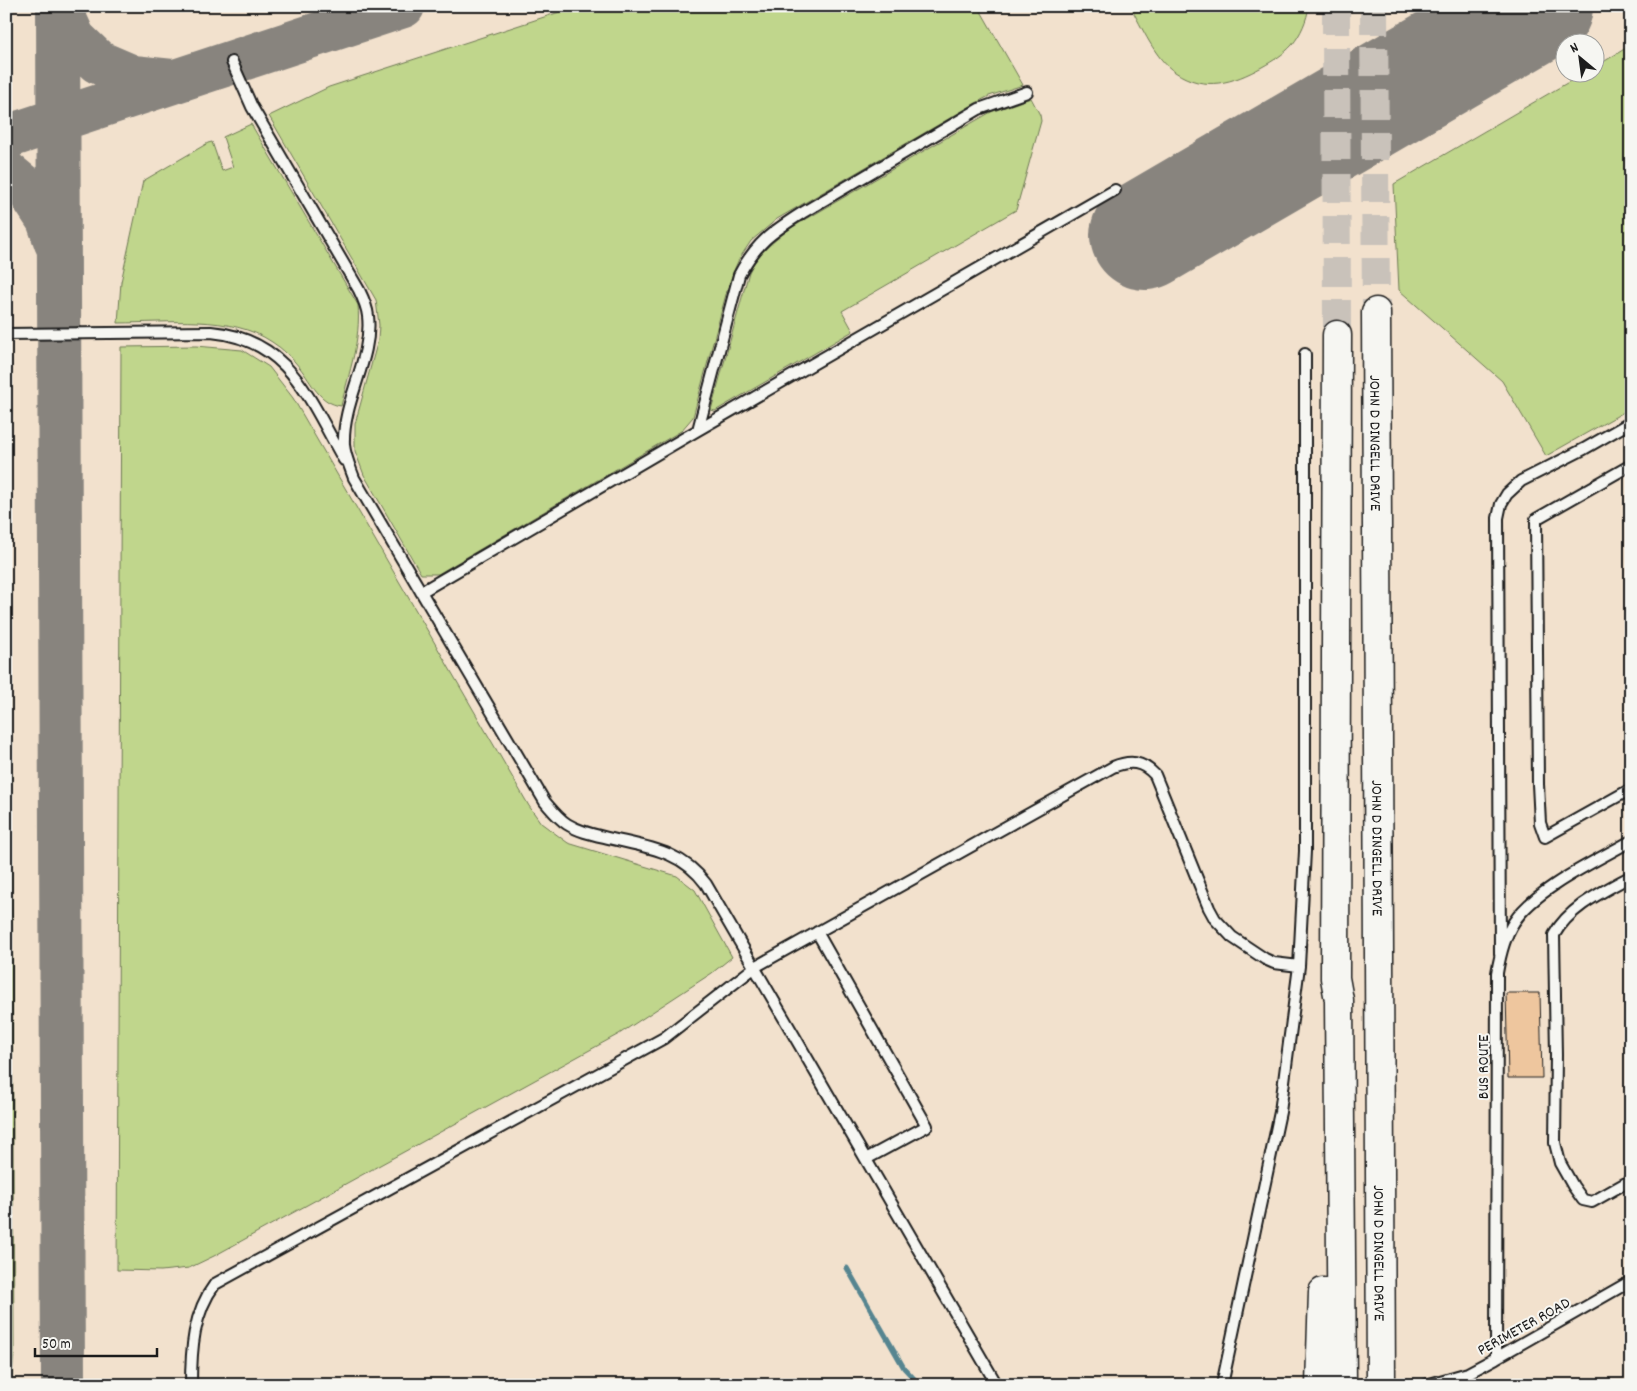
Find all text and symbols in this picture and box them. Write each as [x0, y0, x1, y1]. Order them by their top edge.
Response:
north arrow [1554, 32, 1604, 82]
text: N [1567, 38, 1583, 59]
street label: JOHN D DINGELL DRIVE [1362, 375, 1386, 512]
street label: JOHN D DINGELL DRIVE [1364, 780, 1388, 917]
street label: BUS ROUTE [1473, 1034, 1496, 1099]
street label: JOHN D DINGELL DRIVE [1366, 1185, 1390, 1322]
street label: PERIMETER ROAD [1474, 1292, 1575, 1362]
scale bar [35, 1326, 158, 1358]
text: 50 m [42, 1334, 71, 1356]

